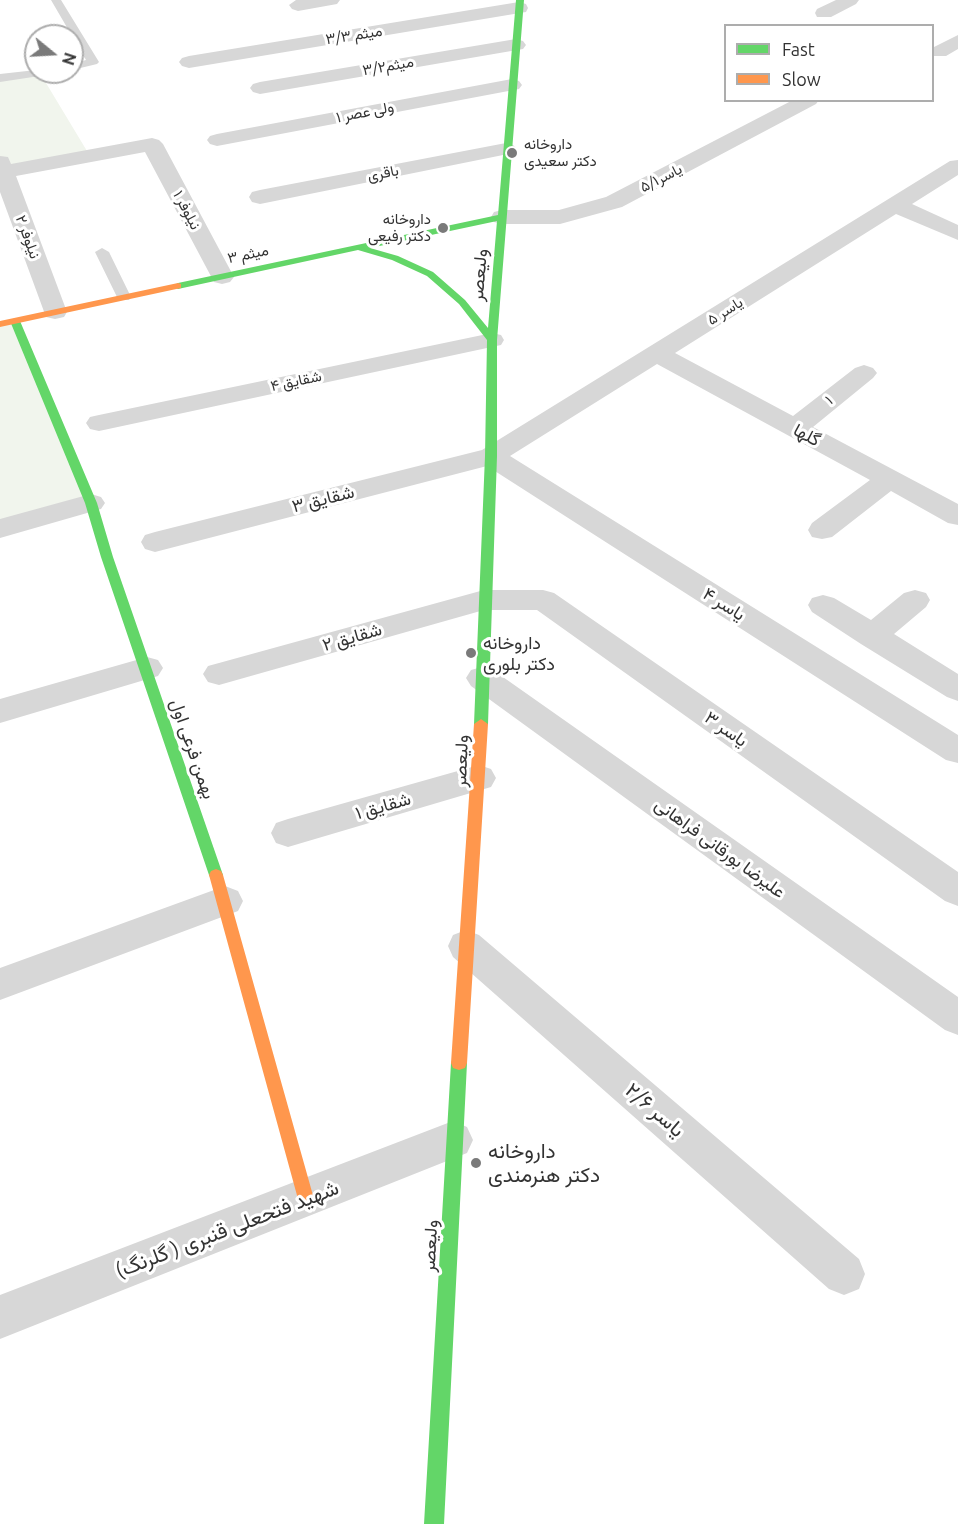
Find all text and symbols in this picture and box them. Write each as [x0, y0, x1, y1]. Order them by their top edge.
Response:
street label: میثم ۳/۳ [324, 22, 384, 48]
north arrow [24, 24, 84, 84]
legend [724, 24, 934, 102]
text: Fast [782, 39, 815, 59]
text: N [59, 50, 80, 67]
street label: میثم۳/۲ [361, 53, 415, 79]
text: Slow [782, 69, 821, 89]
street label: ولی عصر ۱ [335, 98, 395, 126]
place label: داروخانه دکتر سعیدی [524, 135, 597, 170]
marker: داروخانه دکتر سعیدی [505, 146, 519, 160]
street label: یاسر۵/۱ [637, 160, 685, 196]
street label: باقری [366, 161, 400, 185]
street label: نیلوفر ۱ [169, 187, 205, 233]
place label: داروخانه دکتر رفیعی [368, 210, 431, 245]
street label: نیلوفر ۲ [12, 213, 44, 261]
marker: داروخانه دکتر رفیعی [436, 221, 450, 235]
street label: میثم ۳ [226, 241, 270, 267]
street label: ولیعصر [466, 248, 492, 302]
street label: یاسر ۵ [704, 293, 746, 329]
street label: شقایق ۴ [269, 367, 323, 395]
street label: ۱ [822, 392, 836, 408]
street label: گلها [790, 419, 824, 451]
street label: شقایق ۳ [290, 481, 356, 517]
street label: یاسر ۴ [699, 583, 749, 625]
street label: شقایق ۲ [320, 618, 384, 656]
place label: داروخانه دکتر بلوری [483, 632, 555, 674]
marker: داروخانه دکتر بلوری [464, 646, 478, 660]
street label: بهمن فرعی اول [166, 696, 220, 802]
street label: یاسر ۳ [700, 707, 752, 751]
street label: ولیعصر [449, 734, 473, 788]
street label: شقایق ۱ [353, 788, 413, 824]
street label: علیرضا بورقانی فراهانی [651, 793, 789, 903]
street label: یاسر ۲/۶ [620, 1077, 690, 1143]
place label: داروخانه دکتر هنرمندی [488, 1138, 600, 1188]
marker: داروخانه دکتر هنرمندی [469, 1156, 483, 1170]
street label: شهید فتحعلی قنبری ( گلرنگ) [112, 1175, 342, 1283]
street label: ولیعصر [418, 1219, 442, 1273]

